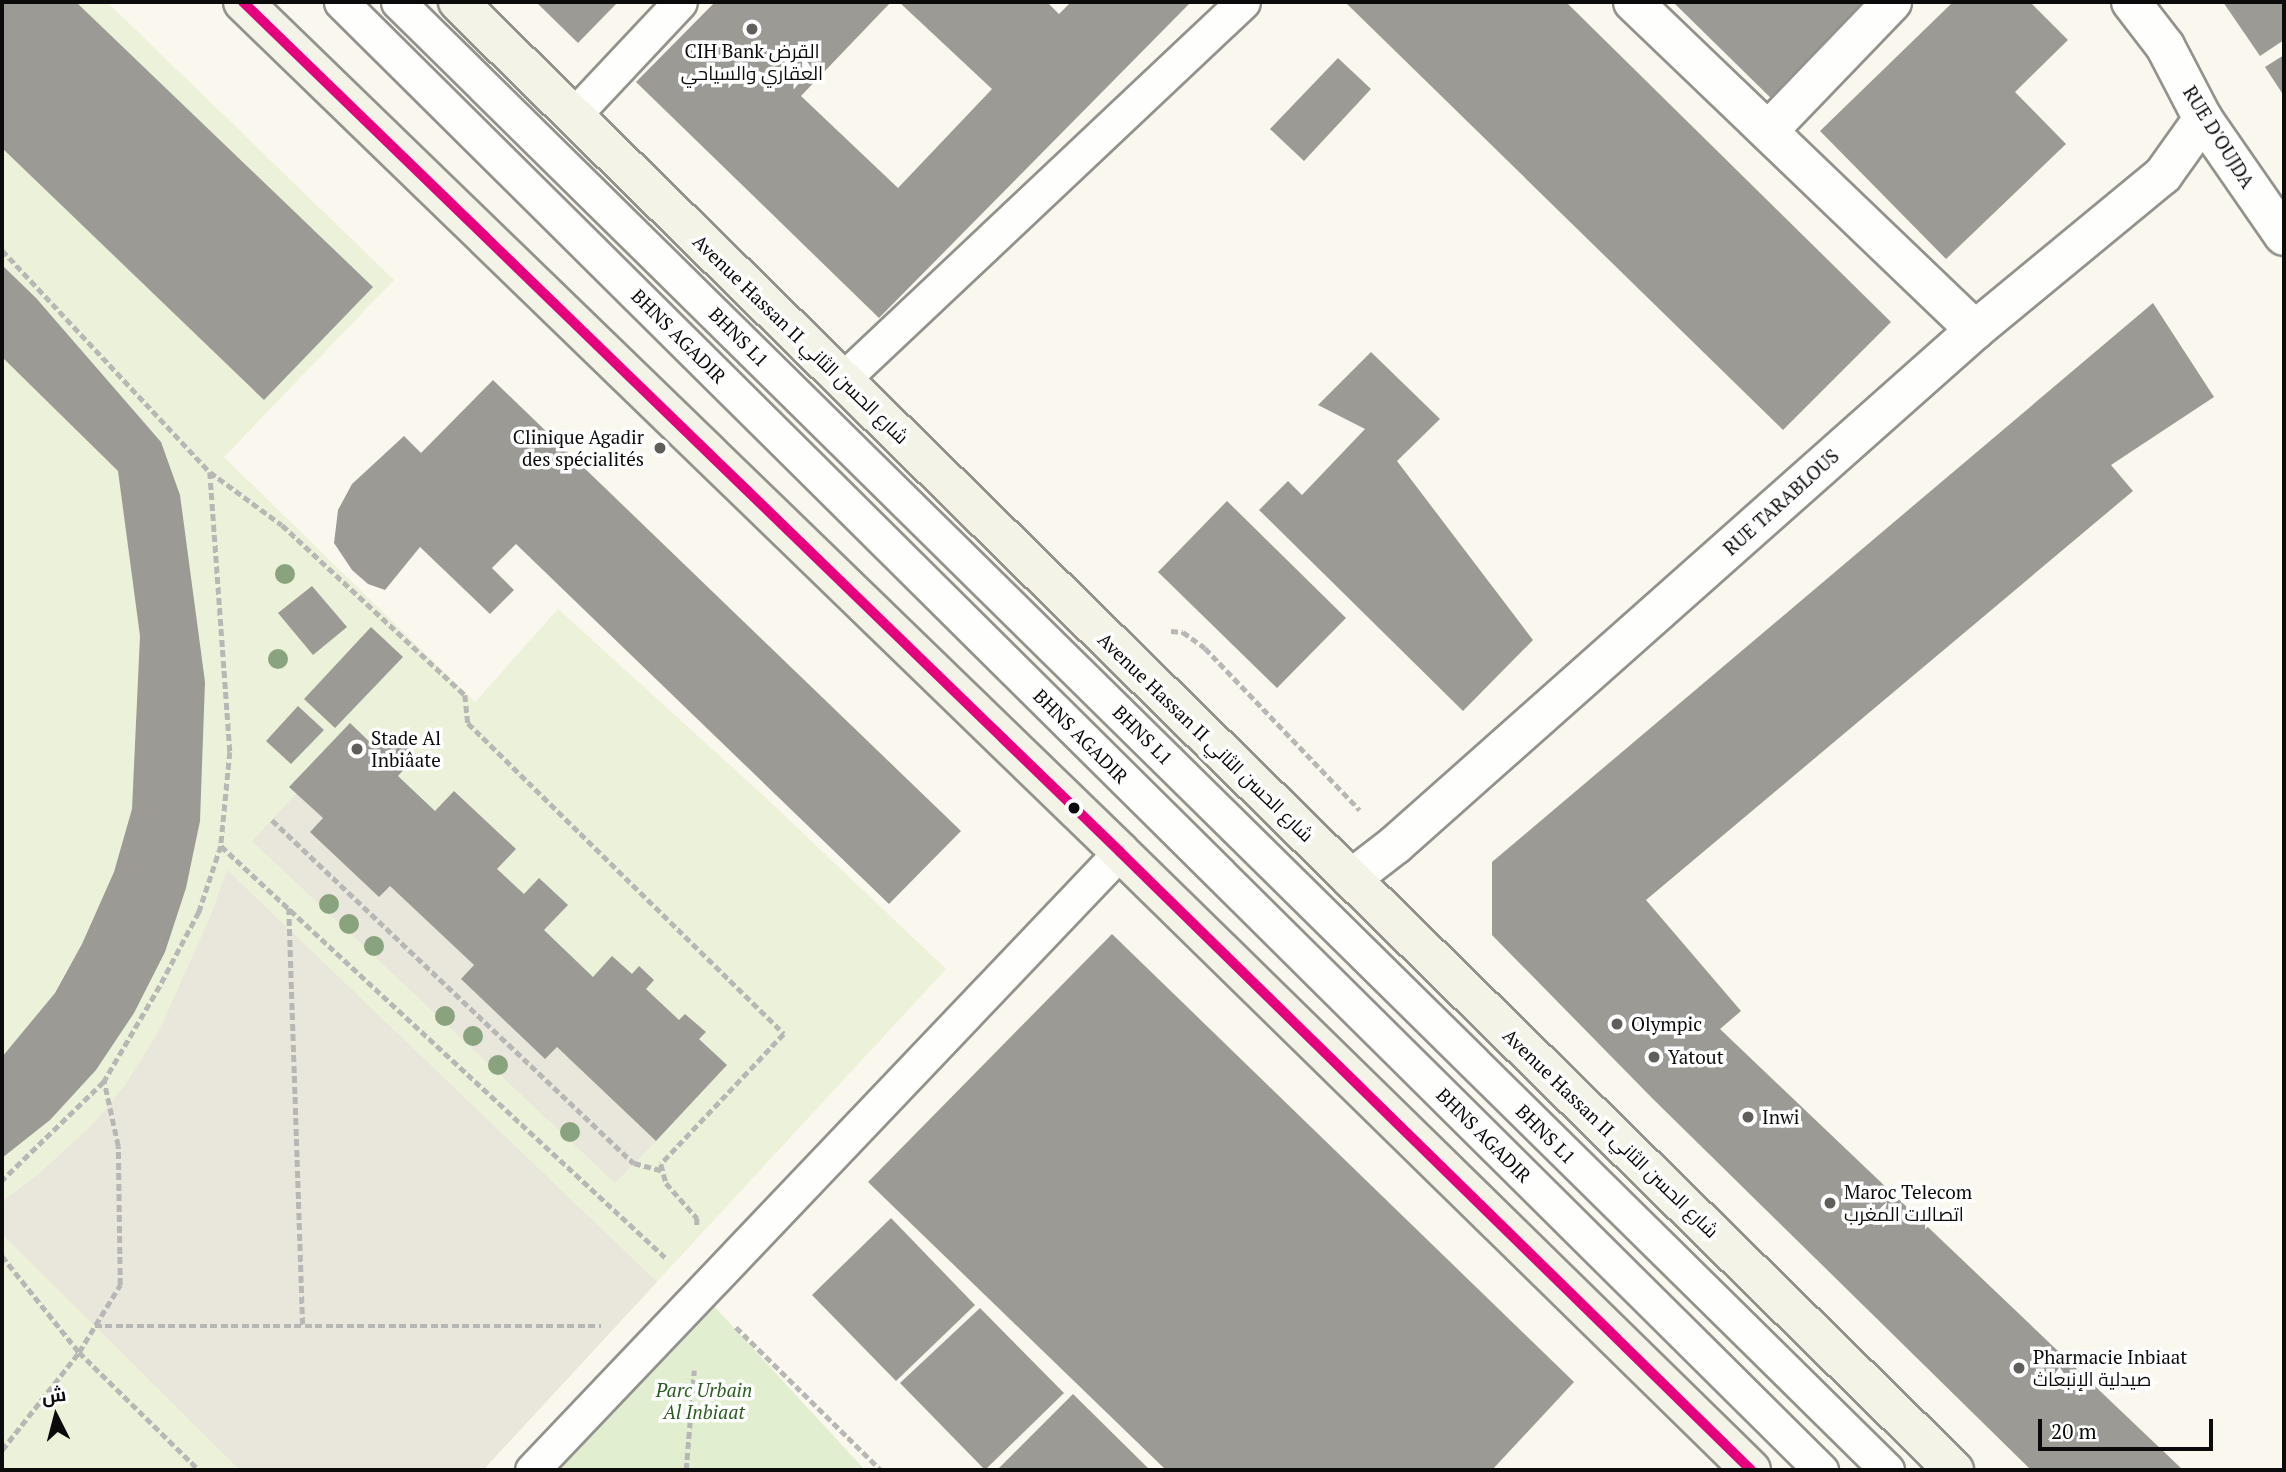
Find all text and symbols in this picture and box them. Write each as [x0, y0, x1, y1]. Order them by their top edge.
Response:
marker: CIH Bank القرض العقاري والسياحي [744, 21, 760, 37]
place label: CIH Bank القرض العقاري والسياحي [681, 40, 823, 84]
street label: RUE D'OUJDA [2179, 82, 2259, 192]
street label: Avenue Hassan II شارع الحسن الثاني [689, 230, 913, 448]
street label: BHNS AGADIR [627, 284, 731, 388]
street label: BHNS L1 [704, 302, 774, 372]
place label: Clinique Agadir des spécialités [512, 426, 644, 470]
marker: Clinique Agadir des spécialités [650, 438, 670, 458]
street label: RUE TARABLOUS [1719, 444, 1843, 560]
street label: Avenue Hassan II شارع الحسن الثاني [1094, 628, 1318, 846]
street label: BHNS AGADIR [1029, 684, 1133, 788]
street label: BHNS L1 [1108, 700, 1178, 770]
place label: Stade Al Inbiâate [371, 727, 441, 771]
marker: Stade Al Inbiâate [349, 741, 365, 757]
unlabelled marker [1067, 801, 1081, 815]
place label: Olympic [1631, 1013, 1702, 1035]
marker: Olympic [1609, 1016, 1625, 1032]
street label: Avenue Hassan II شارع الحسن الثاني [1499, 1024, 1723, 1242]
place label: Yatout [1668, 1046, 1724, 1068]
marker: Yatout [1646, 1049, 1662, 1065]
street label: BHNS AGADIR [1432, 1083, 1536, 1187]
street label: BHNS L1 [1511, 1099, 1581, 1169]
place label: Inwi [1762, 1106, 1800, 1128]
marker: Inwi [1740, 1109, 1756, 1125]
place label: Maroc Telecom اتصالات المغرب [1844, 1181, 1972, 1225]
marker: Maroc Telecom اتصالات المغرب [1822, 1195, 1838, 1211]
place label: Pharmacie Inbiaat صيدلية الإنبعاث [2033, 1346, 2187, 1390]
marker: Pharmacie Inbiaat صيدلية الإنبعاث [2011, 1360, 2027, 1376]
park label: Parc Urbain Al Inbiaat [656, 1379, 752, 1423]
north arrow [21, 1381, 91, 1451]
text: ش [40, 1381, 67, 1408]
scale bar [2041, 1406, 2216, 1450]
text: 20 m [2051, 1417, 2097, 1445]

